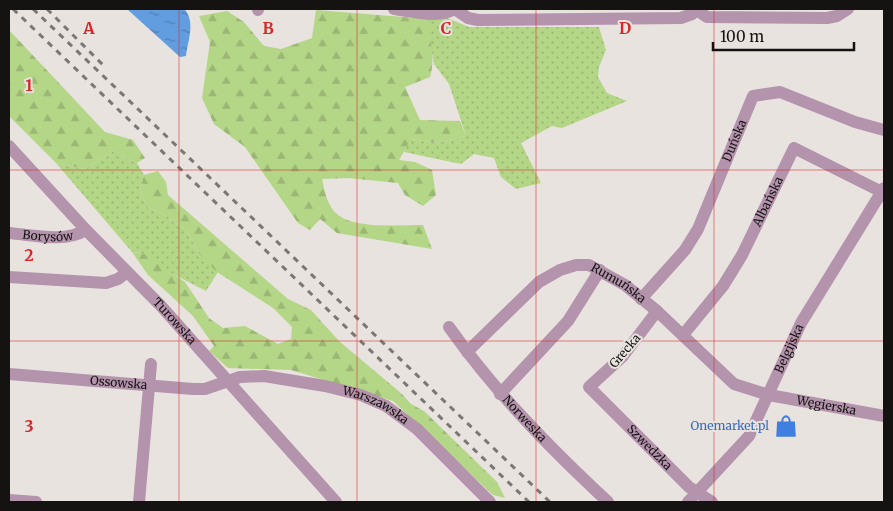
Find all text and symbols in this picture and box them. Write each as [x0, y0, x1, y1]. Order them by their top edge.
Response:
text: A [82, 18, 95, 38]
text: B [262, 18, 274, 38]
text: C [441, 18, 451, 38]
text: D [619, 18, 631, 38]
scale bar [713, 20, 854, 52]
text: 100 m [720, 27, 764, 46]
text: 1 [25, 75, 33, 95]
street label: Duńska [719, 117, 750, 164]
street label: Albańska [749, 173, 786, 230]
street label: Borysów [22, 227, 75, 244]
text: 2 [24, 245, 34, 265]
street label: Rumuńska [589, 260, 650, 306]
street label: Turowska [150, 294, 200, 348]
street label: Belgijska [771, 321, 807, 375]
street label: Grecka [606, 330, 644, 371]
street label: Ossowska [89, 373, 148, 392]
street label: Warszawska [340, 382, 412, 428]
street label: Norweska [500, 392, 550, 445]
street label: Węgierska [795, 392, 858, 418]
shop icon: Onemarket.pl [773, 413, 799, 439]
text: 3 [24, 416, 34, 436]
place label: Onemarket.pl [691, 418, 769, 433]
street label: Szwedzka [624, 421, 676, 473]

